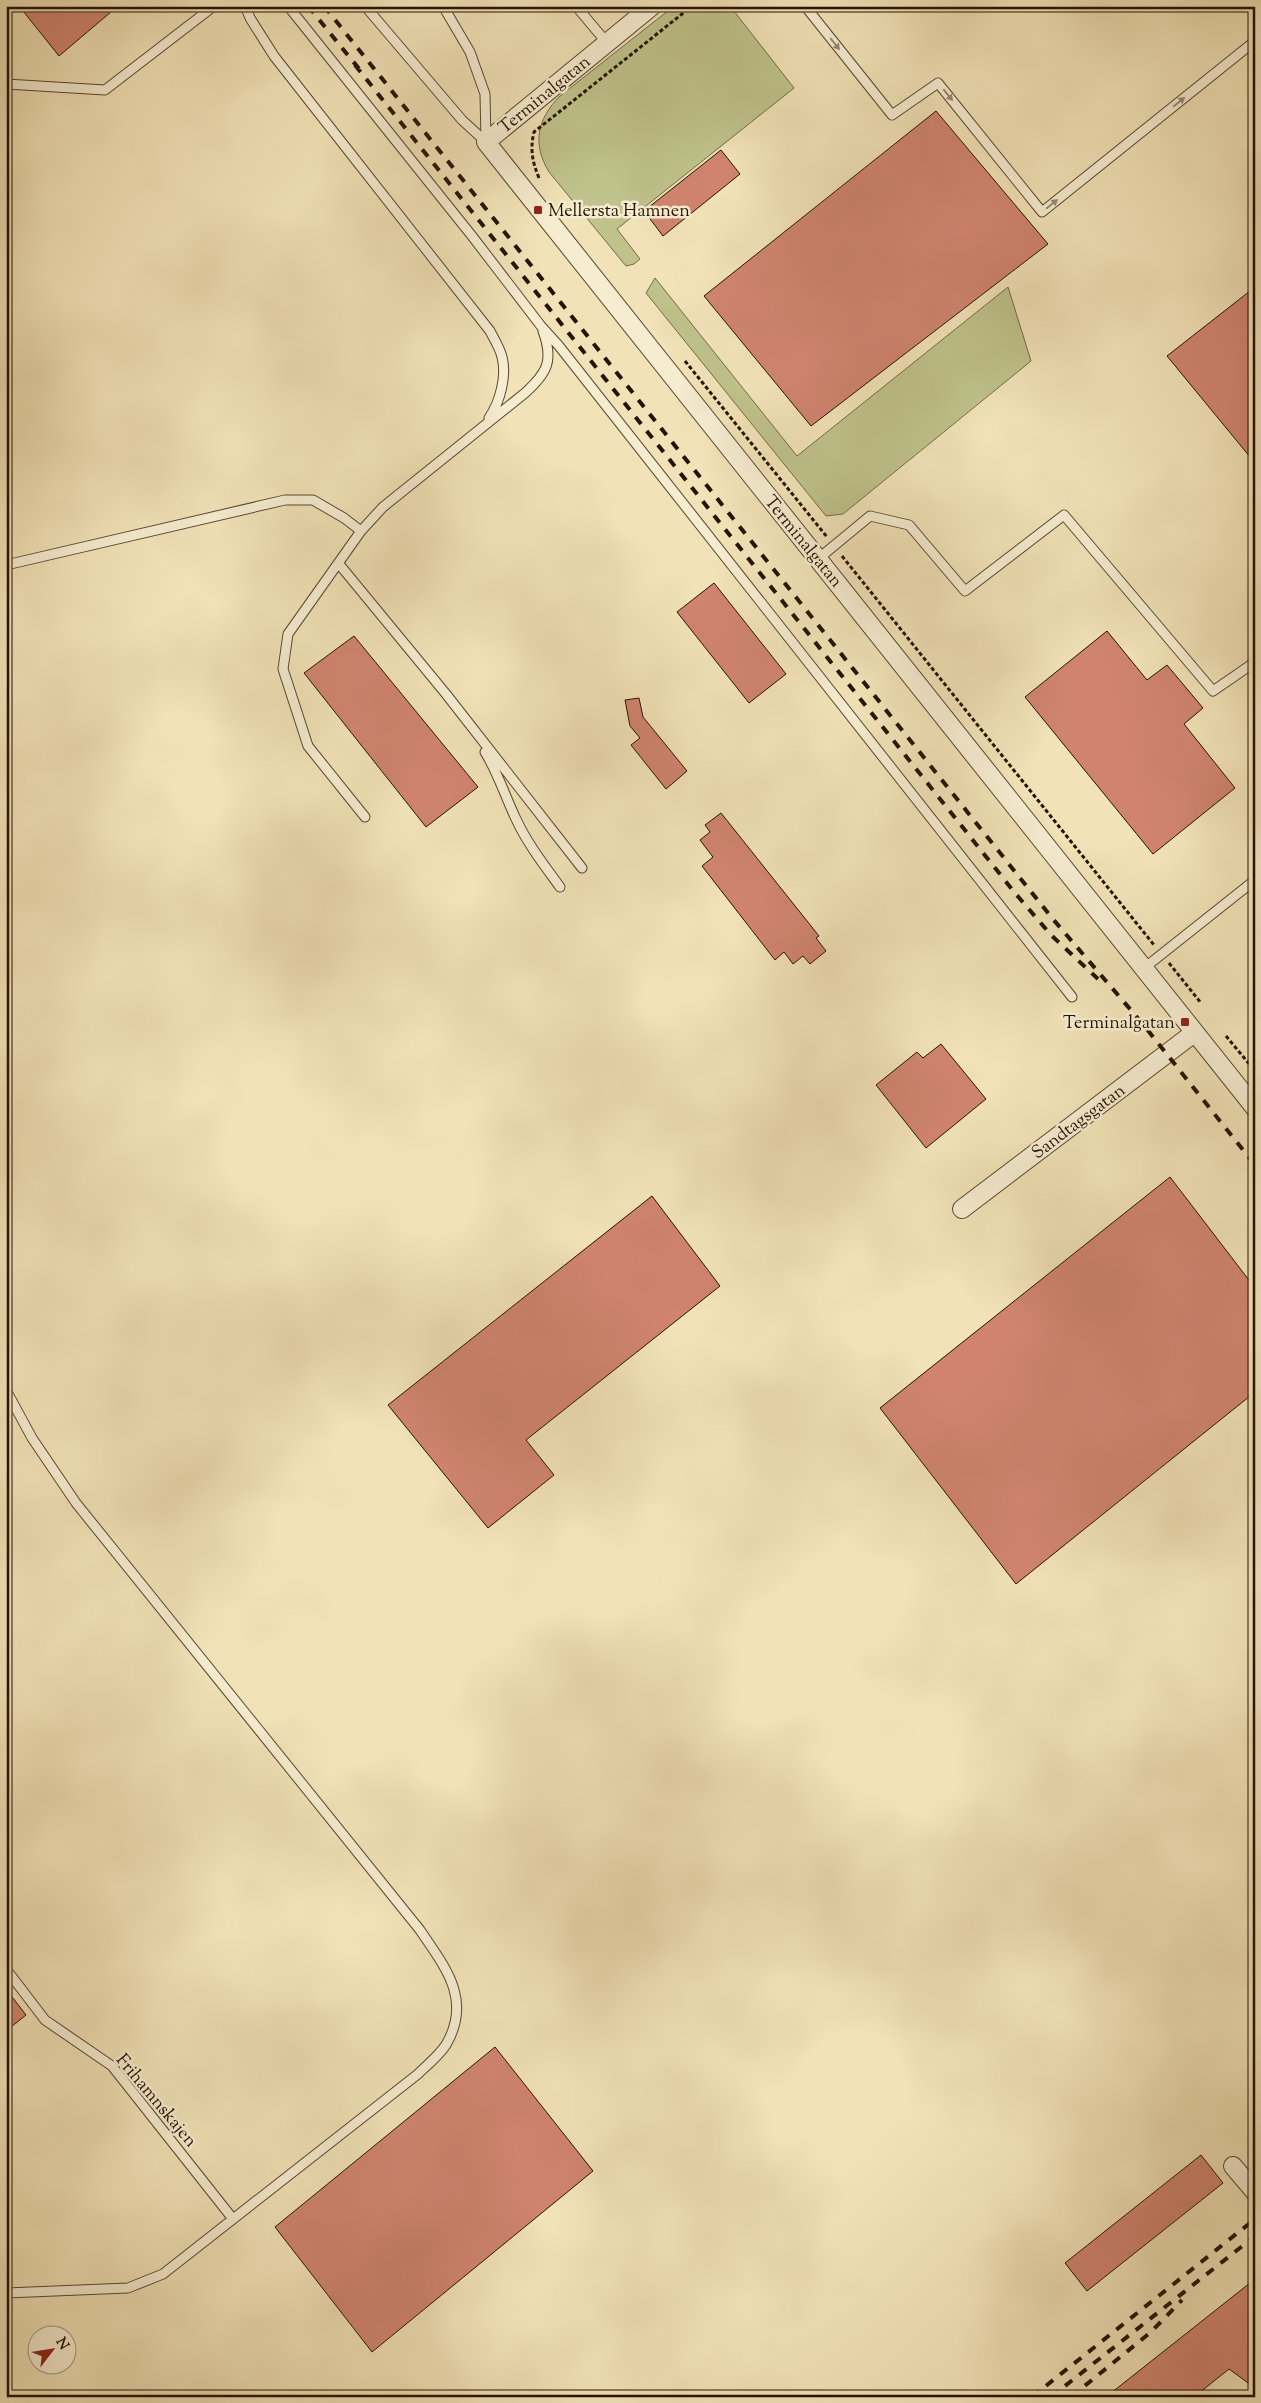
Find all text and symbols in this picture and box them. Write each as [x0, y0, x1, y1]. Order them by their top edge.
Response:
one-way arrow [830, 37, 841, 50]
street label: Terminalgatan [494, 50, 597, 141]
one-way arrow [942, 88, 953, 101]
one-way arrow [1172, 97, 1185, 108]
one-way arrow [1045, 198, 1058, 209]
place label: Mellersta Hamnen [548, 199, 690, 225]
marker: Mellersta Hamnen [532, 204, 544, 216]
street label: Terminalgatan [757, 491, 848, 594]
place label: Terminalgatan [1063, 1011, 1175, 1037]
marker: Terminalgatan [1179, 1016, 1191, 1028]
street label: Sandtagsgatan [1027, 1078, 1132, 1167]
street label: Frihamnskajen [109, 2049, 203, 2154]
north arrow [28, 2326, 78, 2376]
text: N [50, 2334, 73, 2354]

